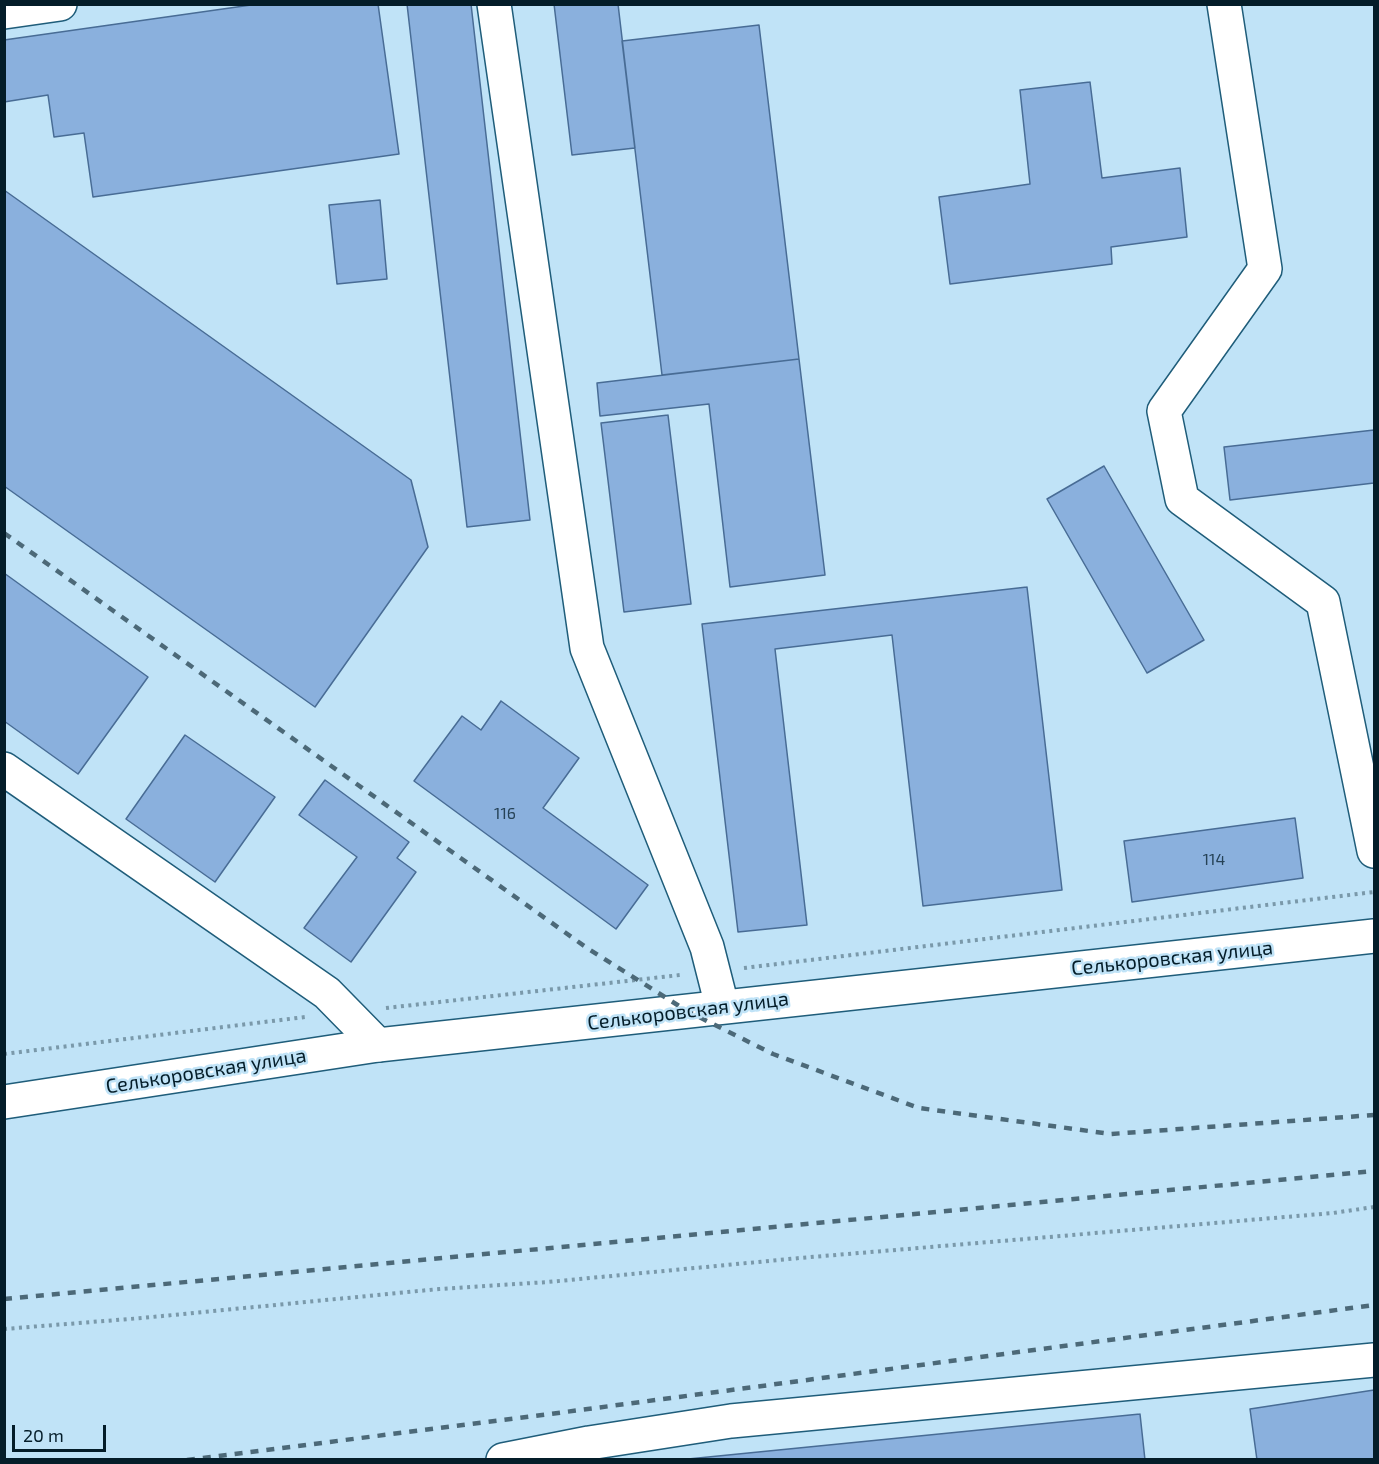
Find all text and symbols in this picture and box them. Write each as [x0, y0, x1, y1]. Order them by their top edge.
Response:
house number: 116 [494, 804, 516, 824]
house number: 114 [1203, 850, 1225, 870]
street label: Селькоровская улица [1070, 935, 1274, 981]
street label: Селькоровская улица [586, 987, 790, 1035]
street label: Селькоровская улица [104, 1043, 308, 1099]
scale bar [15, 1413, 110, 1451]
text: 20 m [23, 1424, 64, 1446]

